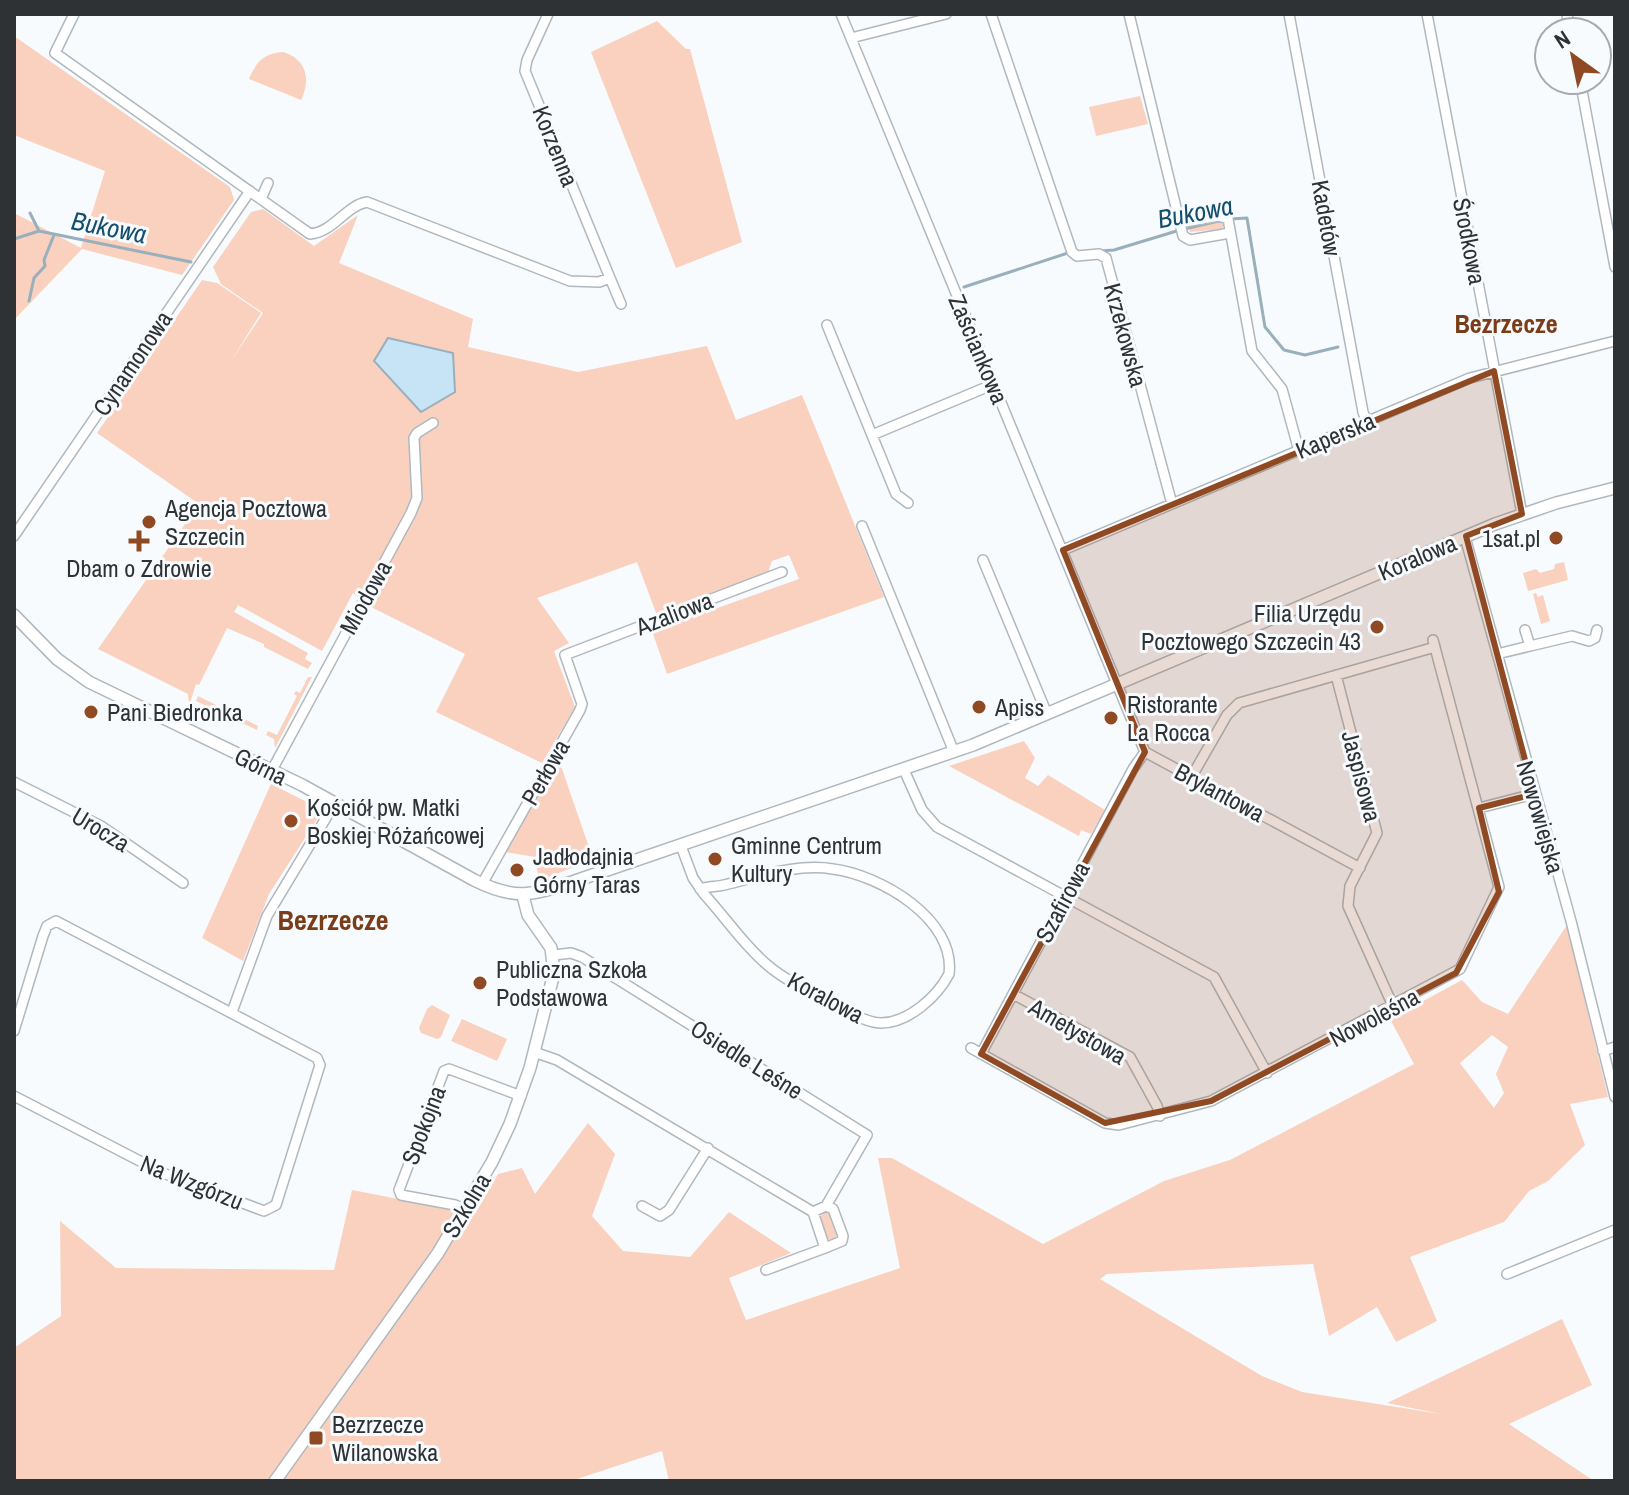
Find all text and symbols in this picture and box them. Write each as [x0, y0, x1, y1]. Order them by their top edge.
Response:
north arrow [1533, 16, 1613, 96]
text: N [1548, 23, 1576, 55]
street label: Korzenna [525, 101, 587, 191]
street label: Kadetów [1305, 178, 1350, 259]
water label: Bukowa [1154, 188, 1236, 236]
street label: Środkowa [1446, 195, 1494, 287]
water label: Bukowa [68, 203, 150, 251]
street label: Krzekowska [1097, 280, 1155, 390]
street label: Zaściankowa [942, 289, 1016, 409]
street label: Cynamonowa [85, 304, 179, 422]
district label: Bezrzecze [1454, 306, 1558, 341]
street label: Kaperska [1290, 404, 1380, 466]
place label: Agencja Pocztowa Szczecin [164, 492, 327, 552]
marker: Agencja Pocztowa Szczecin [140, 513, 158, 531]
place label: 1sat.pl [1482, 522, 1540, 554]
street label: Koralowa [1373, 526, 1461, 588]
marker: 1sat.pl [1547, 529, 1565, 547]
marker: Dbam o Zdrowie [130, 532, 148, 550]
place label: Dbam o Zdrowie [66, 552, 212, 584]
street label: Miodowa [332, 554, 398, 640]
street label: Azaliowa [630, 584, 717, 643]
place label: Filia Urzędu Pocztowego Szczecin 43 [1141, 597, 1361, 657]
marker: Filia Urzędu Pocztowego Szczecin 43 [1368, 618, 1386, 636]
place label: Ristorante La Rocca [1127, 688, 1218, 748]
place label: Apiss [994, 691, 1044, 723]
place label: Pani Biedronka [107, 696, 243, 728]
marker: Apiss [970, 698, 988, 716]
marker: Pani Biedronka [82, 703, 100, 721]
marker: Ristorante La Rocca [1102, 709, 1120, 727]
street label: Jaspisowa [1335, 727, 1390, 825]
street label: Perłowa [513, 733, 577, 811]
street label: Górna [229, 740, 293, 792]
street label: Brylantowa [1170, 755, 1271, 829]
street label: Nowowiejska [1510, 757, 1572, 877]
place label: Kościół pw. Matki Boskiej Różańcowej [307, 791, 484, 851]
street label: Urocza [66, 799, 136, 859]
marker: Kościół pw. Matki Boskiej Różańcowej [282, 812, 300, 830]
place label: Gminne Centrum Kultury [731, 829, 882, 889]
place label: Jadłodajnia Górny Taras [533, 840, 640, 900]
marker: Gminne Centrum Kultury [706, 850, 724, 868]
street label: Szafirowa [1027, 856, 1097, 948]
marker: Jadłodajnia Górny Taras [508, 861, 526, 879]
district label: Bezrzecze [277, 901, 389, 939]
place label: Publiczna Szkoła Podstawowa [496, 953, 647, 1013]
street label: Koralowa [782, 964, 870, 1030]
marker: Publiczna Szkoła Podstawowa [471, 974, 489, 992]
street label: Nowoleśna [1324, 980, 1425, 1054]
street label: Ametystowa [1023, 990, 1132, 1072]
street label: Osiedle Leśne [685, 1012, 809, 1106]
street label: Spokojna [393, 1081, 453, 1169]
street label: Na Wzgórzu [136, 1147, 248, 1217]
street label: Szkolna [434, 1167, 498, 1243]
place label: Bezrzecze Wilanowska [332, 1408, 438, 1468]
marker: Bezrzecze Wilanowska [307, 1429, 325, 1447]

